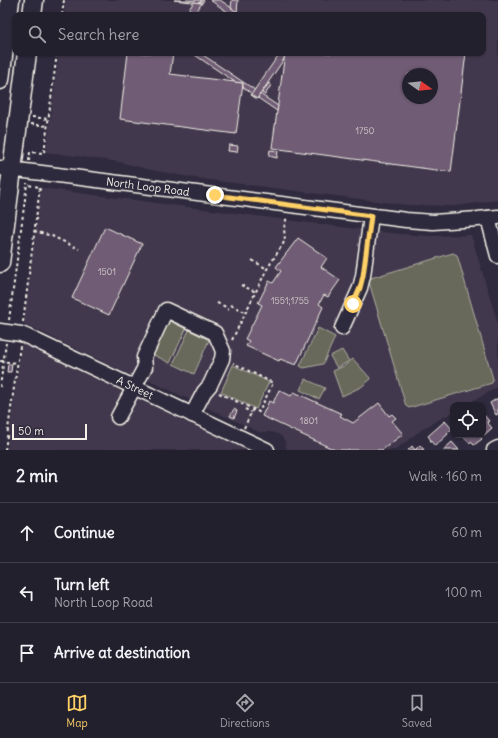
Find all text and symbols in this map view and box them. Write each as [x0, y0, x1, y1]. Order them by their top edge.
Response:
search box [12, 12, 486, 56]
icon: search [26, 23, 48, 45]
text: Search here [58, 25, 139, 44]
north arrow [402, 68, 438, 104]
house number: 1750 [355, 125, 375, 136]
street label: North Loop Road [105, 174, 191, 199]
route end [206, 186, 224, 204]
house number: 1501 [98, 266, 116, 277]
house number: 1551;1755 [271, 295, 309, 306]
route start [344, 295, 362, 313]
street label: A Street [114, 373, 156, 402]
map controls [450, 402, 486, 438]
button: locate [450, 402, 486, 438]
house number: 1801 [300, 415, 318, 426]
scale bar [12, 422, 87, 441]
text: 50 m [18, 424, 44, 438]
text: 2 min [16, 465, 58, 487]
text: Walk · 160 m [409, 468, 482, 485]
icon: ahead [16, 522, 38, 544]
text: Continue [54, 523, 115, 542]
text: 60 m [451, 524, 482, 541]
text: Turn left [54, 575, 109, 594]
icon: left [16, 582, 38, 604]
text: 100 m [445, 584, 482, 601]
text: North Loop Road [54, 594, 153, 611]
icon: arrive [16, 642, 38, 664]
text: Arrive at destination [54, 643, 190, 662]
tab: Map [66, 692, 88, 730]
tab: Directions [220, 692, 270, 730]
tab: Saved [402, 692, 432, 730]

